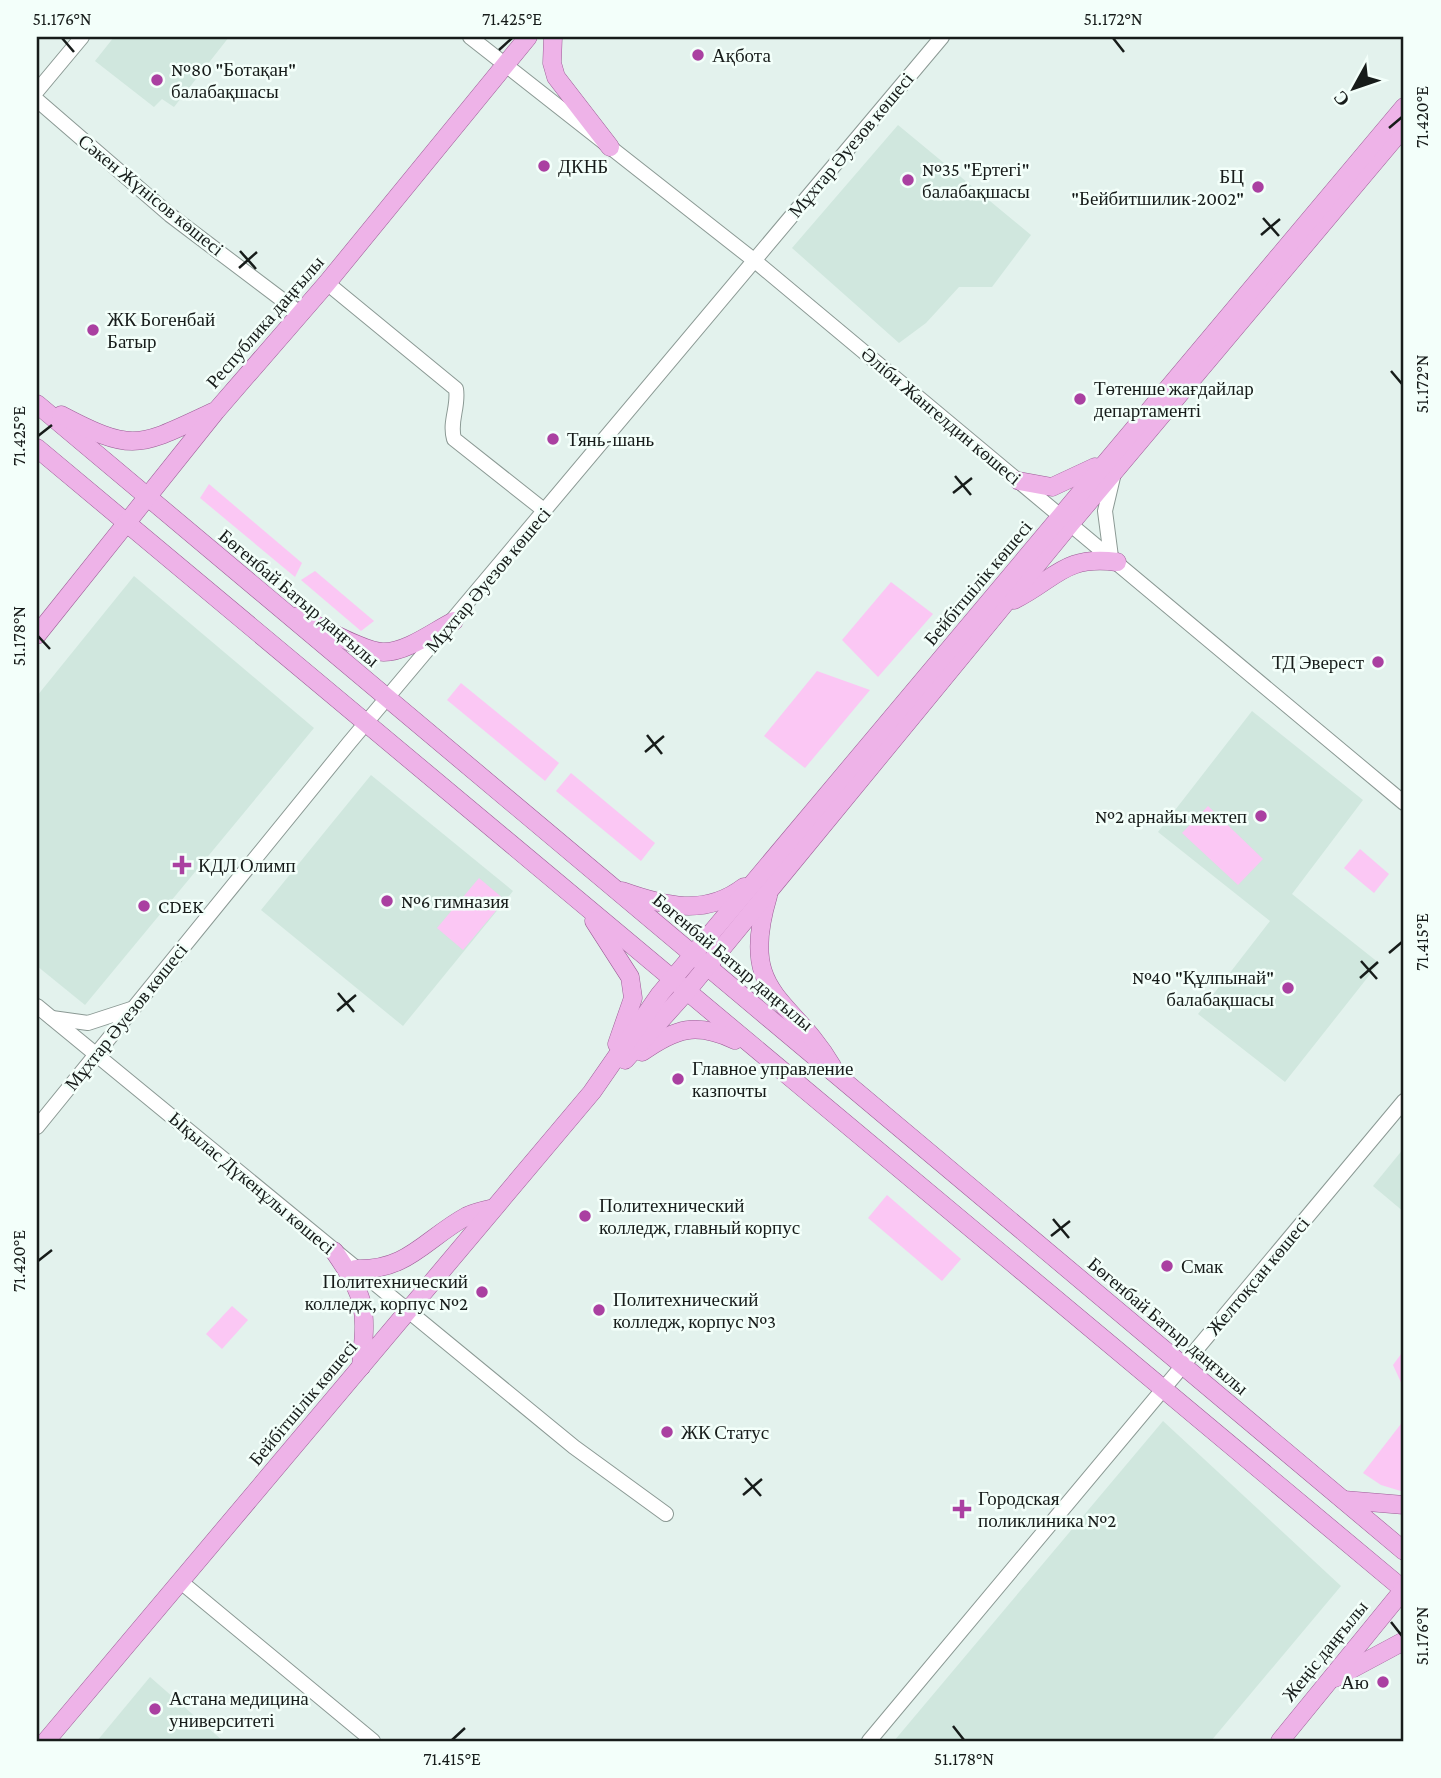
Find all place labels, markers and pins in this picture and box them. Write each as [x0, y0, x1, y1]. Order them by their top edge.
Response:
place label: Ақбота [712, 45, 771, 66]
marker: Ақбота [690, 47, 706, 63]
place label: №80 "Ботақан" балабақшасы [171, 59, 296, 102]
marker: №80 "Ботақан" балабақшасы [149, 72, 165, 88]
place label: ДКНБ [558, 156, 608, 177]
marker: ДКНБ [536, 158, 552, 174]
place label: №35 "Ертегі" балабақшасы [922, 159, 1030, 202]
place label: БЦ "Бейбитшилик-2002" [1071, 166, 1244, 209]
marker: №35 "Ертегі" балабақшасы [900, 172, 916, 188]
marker: БЦ "Бейбитшилик-2002" [1250, 179, 1266, 195]
place label: ЖК Богенбай Батыр [107, 309, 215, 352]
marker: ЖК Богенбай Батыр [85, 322, 101, 338]
place label: Төтенше жағдайлар департаменті [1094, 378, 1254, 421]
marker: Төтенше жағдайлар департаменті [1072, 391, 1088, 407]
place label: Тянь-шань [567, 429, 655, 450]
marker: Тянь-шань [545, 431, 561, 447]
place label: ТД Эверест [1272, 652, 1365, 673]
marker: ТД Эверест [1370, 654, 1386, 670]
place label: №2 арнайы мектеп [1095, 806, 1247, 827]
marker: №2 арнайы мектеп [1253, 808, 1269, 824]
marker: КДЛ Олимп [172, 855, 192, 875]
place label: КДЛ Олимп [198, 855, 296, 876]
place label: №6 гимназия [401, 891, 509, 912]
marker: №6 гимназия [379, 893, 395, 909]
place label: CDEK [158, 896, 204, 917]
marker: CDEK [136, 898, 152, 914]
place label: №40 "Құлпынай" балабақшасы [1132, 967, 1274, 1010]
marker: №40 "Құлпынай" балабақшасы [1280, 980, 1296, 996]
place label: Главное управление казпочты [692, 1058, 853, 1101]
marker: Главное управление казпочты [670, 1071, 686, 1087]
place label: Политехнический колледж, главный корпус [599, 1195, 800, 1238]
marker: Политехнический колледж, главный корпус [577, 1208, 593, 1224]
place label: Смак [1181, 1256, 1224, 1277]
marker: Смак [1159, 1258, 1175, 1274]
place label: Политехнический колледж, корпус №2 [305, 1271, 468, 1314]
marker: Политехнический колледж, корпус №2 [474, 1284, 490, 1300]
place label: Политехнический колледж, корпус №3 [613, 1289, 776, 1332]
marker: Политехнический колледж, корпус №3 [591, 1302, 607, 1318]
place label: ЖК Статус [681, 1422, 769, 1443]
marker: ЖК Статус [659, 1424, 675, 1440]
place label: Городская поликлиника №2 [978, 1488, 1116, 1531]
marker: Городская поликлиника №2 [952, 1499, 972, 1519]
place label: Аю [1341, 1672, 1369, 1693]
marker: Аю [1375, 1674, 1391, 1690]
place label: Астана медицина университеті [169, 1688, 309, 1731]
marker: Астана медицина университеті [147, 1701, 163, 1717]

